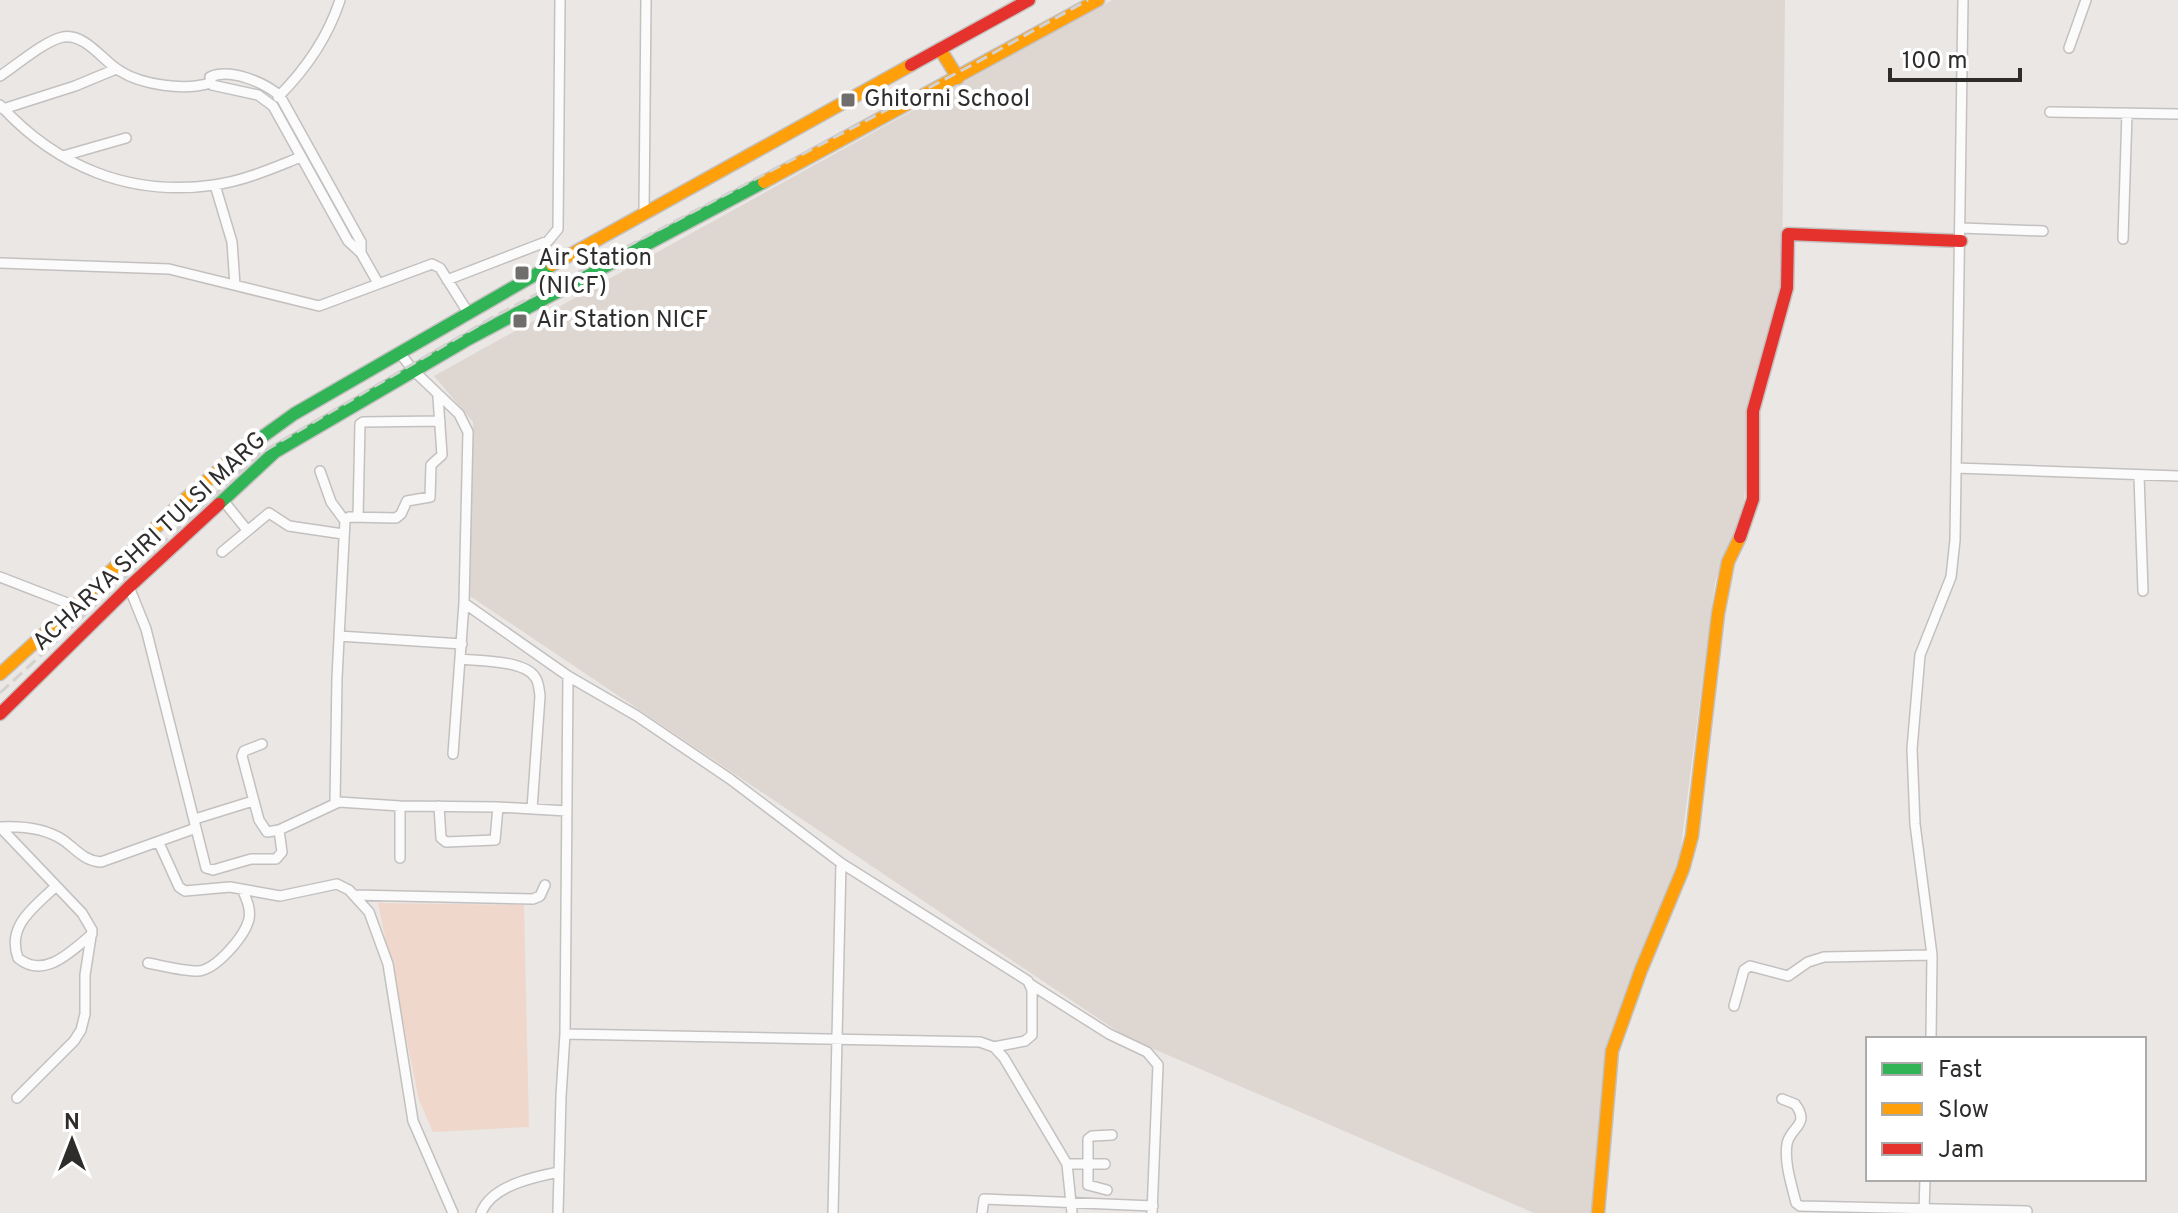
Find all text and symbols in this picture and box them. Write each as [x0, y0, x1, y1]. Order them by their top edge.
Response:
scale bar [1890, 32, 2020, 82]
text: 100 m [1902, 47, 1968, 77]
place label: Ghitorni School [864, 85, 1030, 115]
marker: Ghitorni School [839, 91, 857, 109]
place label: Air Station (NICF) [538, 244, 652, 302]
marker: Air Station (NICF) [513, 264, 531, 282]
place label: Air Station NICF [536, 306, 708, 336]
marker: Air Station NICF [511, 312, 529, 330]
street label: ACHARYA SHRI TULSI MARG [27, 426, 273, 658]
legend [1866, 1037, 2146, 1181]
text: Fast [1938, 1056, 1982, 1086]
text: Slow [1938, 1096, 1989, 1126]
north arrow [32, 1101, 112, 1181]
text: N [64, 1110, 80, 1137]
text: Jam [1938, 1136, 1984, 1166]

